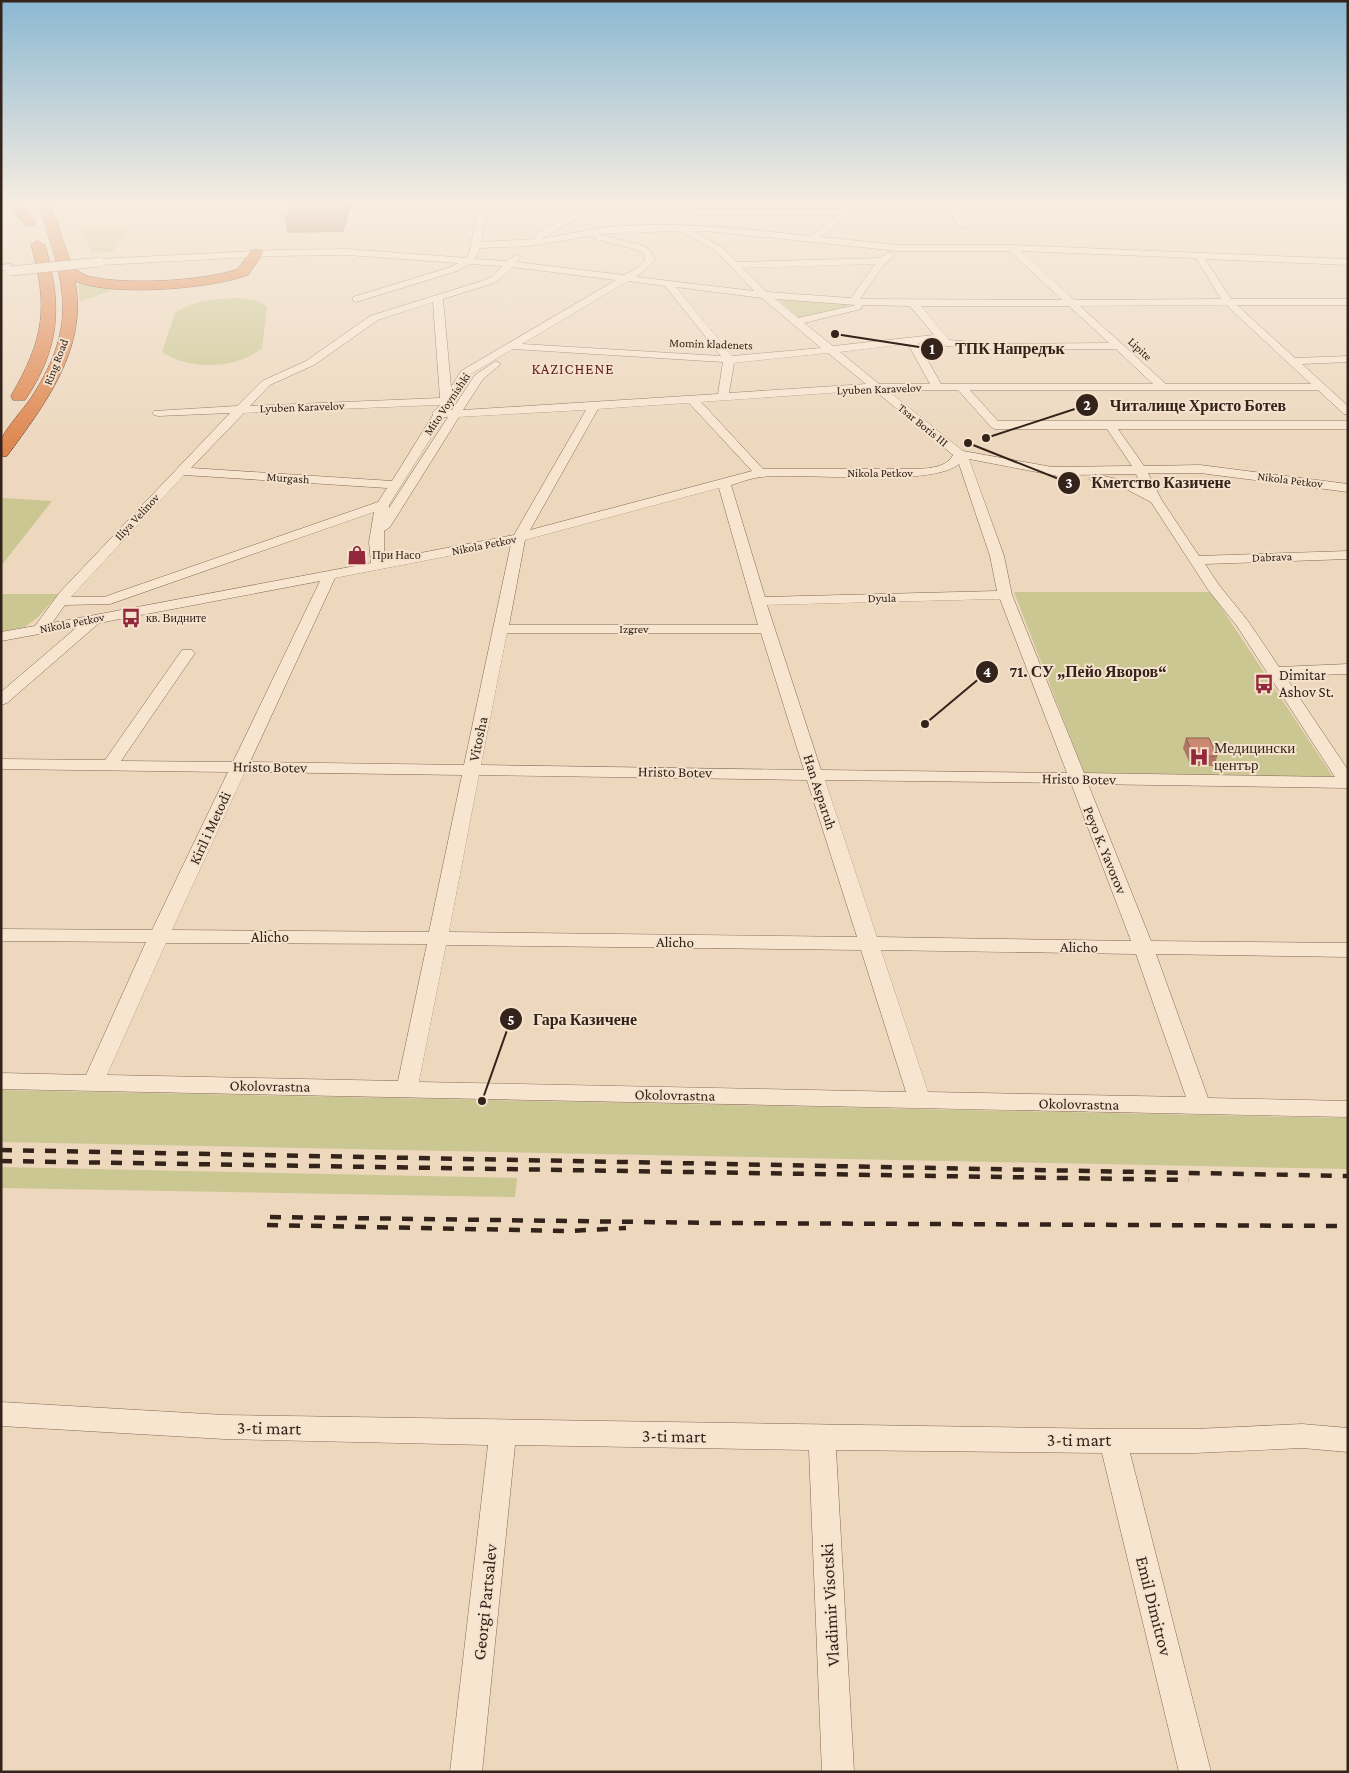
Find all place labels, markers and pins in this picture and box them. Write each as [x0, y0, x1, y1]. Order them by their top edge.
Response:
callout: ТПК Напредък [920, 333, 1074, 364]
callout: Читалище Христо Ботев [1075, 390, 1296, 421]
callout: Кметство Казичене [1056, 467, 1241, 498]
shop icon: При Насо [346, 544, 368, 566]
place label: При Насо [372, 548, 421, 562]
bus stop icon: кв. Видните [120, 607, 142, 629]
place label: кв. Видните [146, 611, 206, 625]
callout: 71. СУ „Пейо Яворов“ [975, 656, 1177, 687]
place label: Dimitar Ashov St. [1279, 667, 1334, 700]
bus stop icon: Dimitar Ashov St. [1253, 673, 1275, 695]
place label: Медицински център [1214, 740, 1295, 773]
hospital icon: Медицински център [1188, 746, 1210, 768]
callout: Гара Казичене [498, 1004, 647, 1035]

